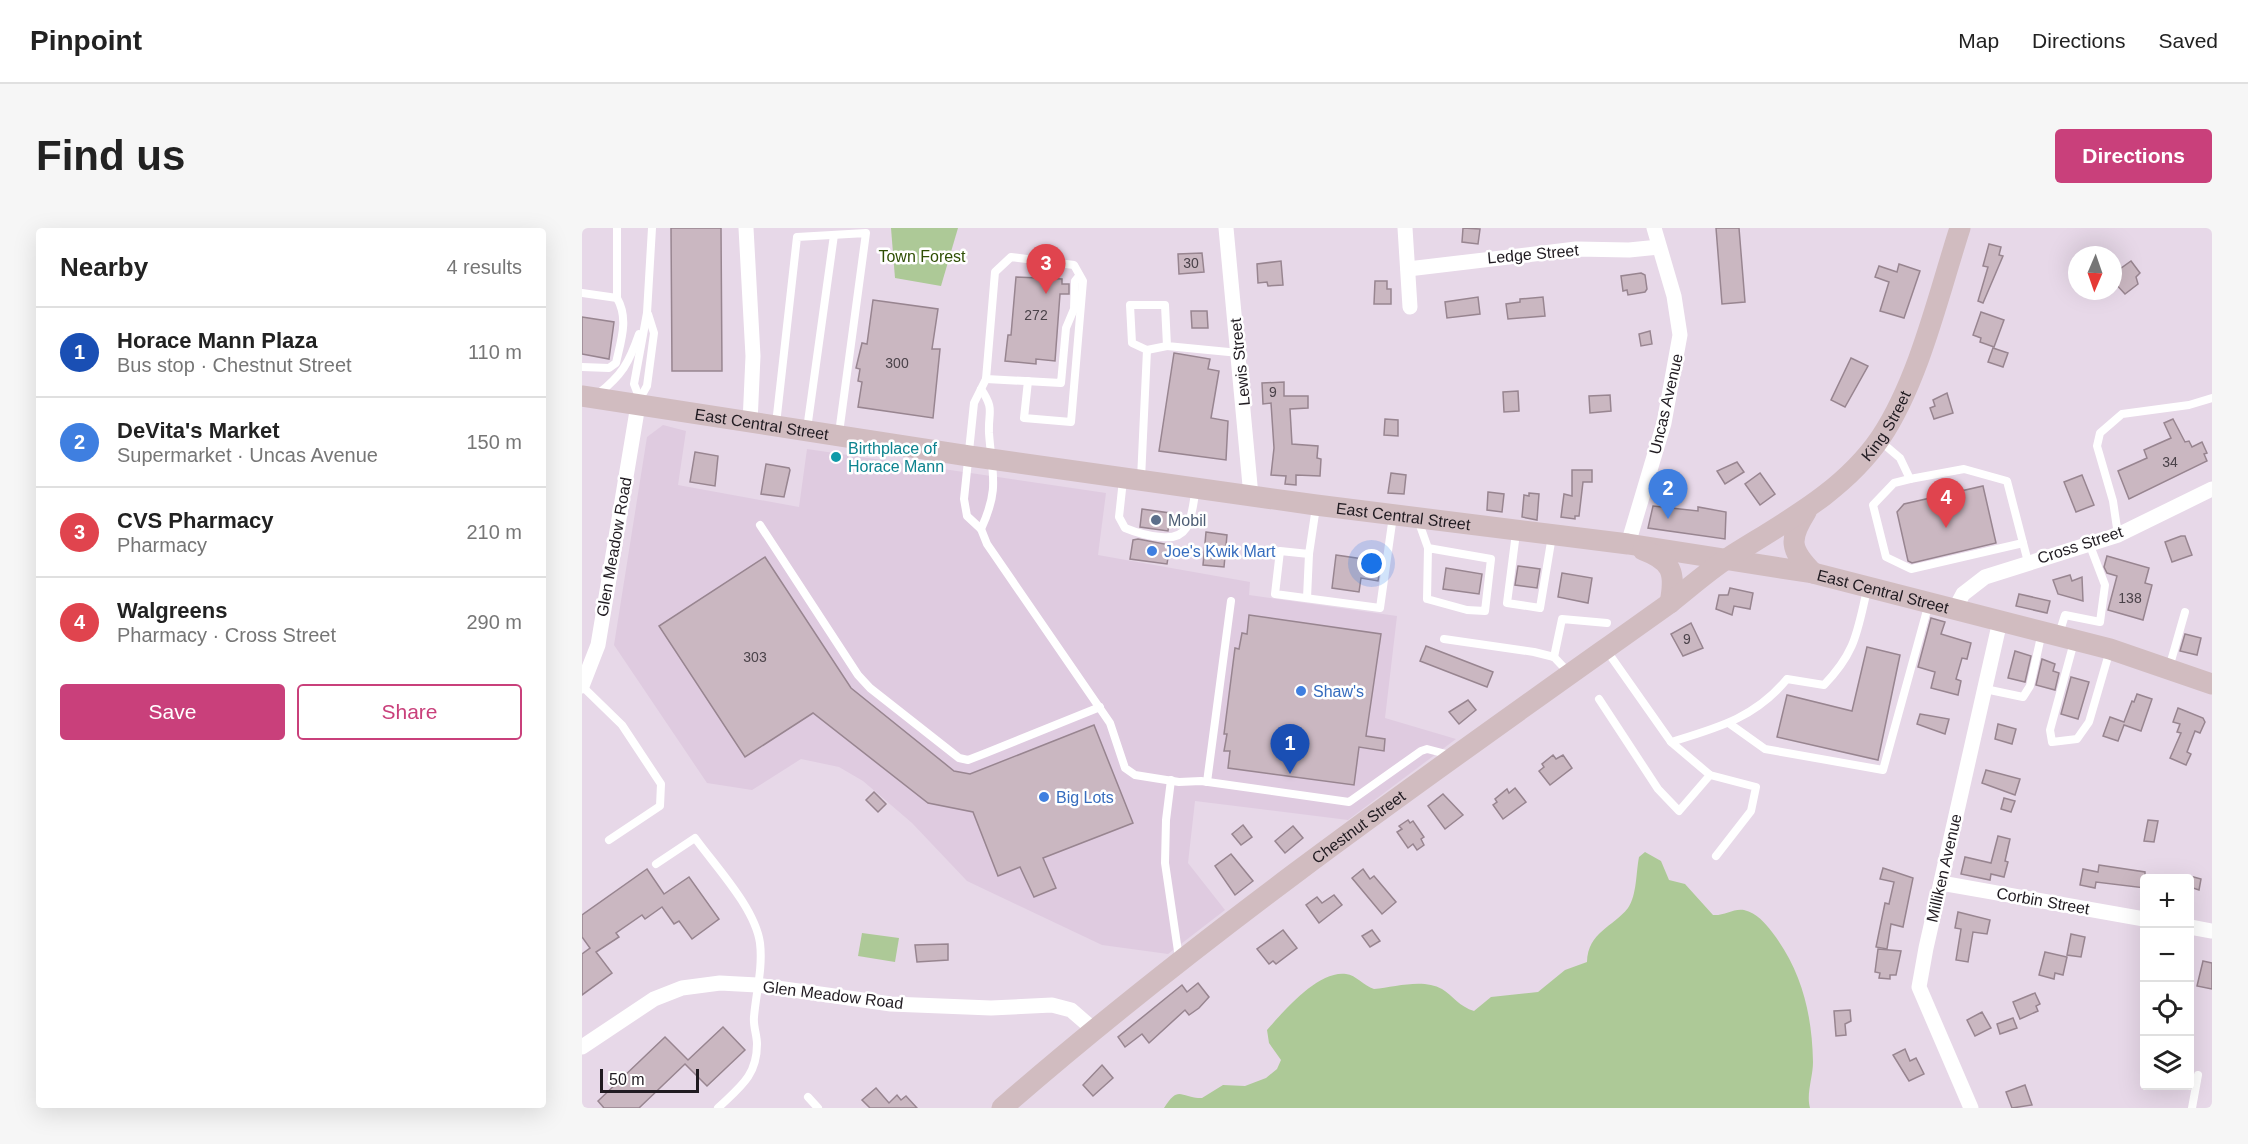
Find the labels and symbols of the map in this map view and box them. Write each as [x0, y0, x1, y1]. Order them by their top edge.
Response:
street label: Ledge Street [1487, 241, 1580, 266]
pin: 3 [1026, 244, 1066, 294]
north arrow [2068, 246, 2122, 300]
park label: Town Forest [878, 248, 966, 265]
house number: 30 [1183, 255, 1199, 271]
house number: 272 [1024, 307, 1048, 323]
street label: Lewis Street [1227, 317, 1253, 407]
street label: Uncas Avenue [1646, 352, 1686, 456]
house number: 300 [885, 355, 909, 371]
house number: 9 [1269, 384, 1277, 400]
street label: King Street [1858, 388, 1913, 464]
street label: East Central Street [694, 405, 831, 443]
place label: Birthplace of Horace Mann [848, 440, 944, 475]
marker: Birthplace of Horace Mann [829, 450, 843, 464]
house number: 34 [2162, 454, 2178, 470]
pin: 2 [1648, 470, 1688, 519]
street label: Glen Meadow Road [593, 476, 635, 618]
pin: 4 [1926, 478, 1966, 528]
street label: East Central Street [1335, 499, 1472, 533]
place label: Mobil [1168, 512, 1206, 529]
marker: Mobil [1149, 513, 1163, 527]
street label: Cross Street [2035, 523, 2125, 567]
place label: Joe's Kwik Mart [1164, 543, 1276, 560]
marker: Joe's Kwik Mart [1145, 544, 1159, 558]
your location [1357, 549, 1386, 578]
street label: East Central Street [1815, 566, 1951, 616]
house number: 138 [2118, 590, 2142, 606]
house number: 9 [1683, 631, 1691, 647]
house number: 303 [743, 649, 767, 665]
place label: Shaw's [1313, 683, 1364, 700]
marker: Shaw's [1294, 684, 1308, 698]
pin: 1 [1270, 724, 1310, 774]
street label: Chestnut Street [1308, 787, 1408, 866]
place label: Big Lots [1056, 789, 1114, 806]
marker: Big Lots [1037, 790, 1051, 804]
street label: Milliken Avenue [1923, 812, 1965, 924]
street label: Corbin Street [1995, 884, 2091, 918]
street label: Glen Meadow Road [762, 978, 904, 1012]
scale bar [600, 1066, 699, 1094]

